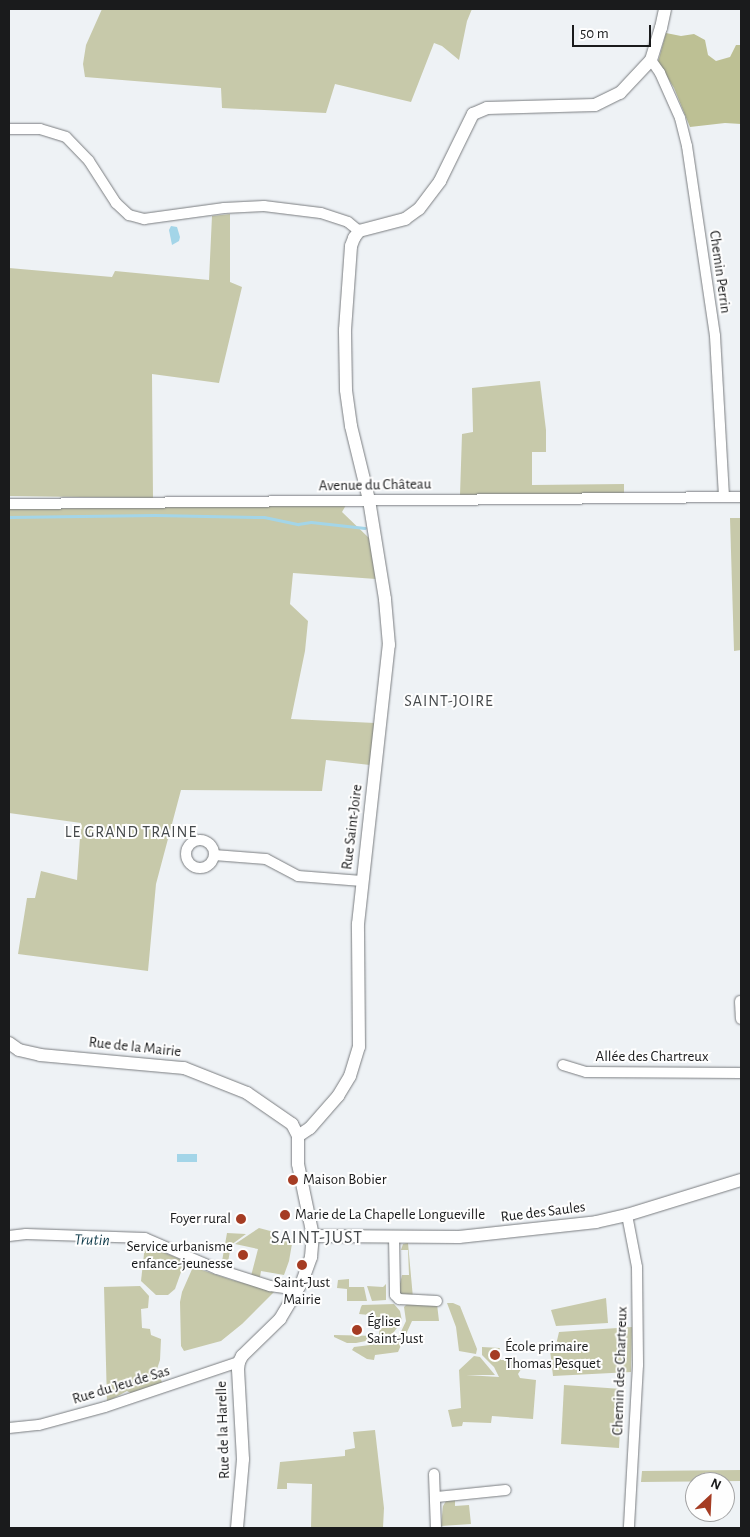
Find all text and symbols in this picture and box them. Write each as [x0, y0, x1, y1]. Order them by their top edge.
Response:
scale bar [575, 15, 654, 47]
text: 50 m [580, 26, 609, 41]
street label: Chemin Perrin [705, 229, 735, 315]
street label: Avenue du Château [319, 475, 431, 495]
district label: SAINT-JOIRE [403, 691, 495, 711]
street label: Rue Saint-Joire [338, 783, 366, 871]
district label: LE GRAND TRAINE [63, 822, 199, 842]
street label: Rue de la Mairie [88, 1033, 182, 1061]
street label: Allée des Chartreux [595, 1048, 709, 1066]
place label: Maison Bobier [303, 1171, 387, 1189]
marker: Maison Bobier [287, 1174, 299, 1186]
street label: Rue des Saules [500, 1198, 586, 1226]
place label: Marie de La Chapelle Longueville [295, 1206, 485, 1224]
marker: Marie de La Chapelle Longueville [279, 1209, 291, 1221]
place label: Foyer rural [170, 1210, 231, 1228]
marker: Foyer rural [235, 1213, 247, 1225]
district label: SAINT-JUST [270, 1227, 364, 1249]
water label: Trutin [74, 1230, 110, 1250]
place label: Service urbanisme enfance-jeunesse [126, 1237, 233, 1272]
marker: Service urbanisme enfance-jeunesse [237, 1249, 249, 1261]
marker: Saint-Just Mairie [296, 1259, 308, 1271]
place label: Saint-Just Mairie [274, 1273, 330, 1308]
street label: Chemin des Chartreux [609, 1306, 631, 1436]
place label: Église Saint-Just [367, 1312, 423, 1347]
marker: Église Saint-Just [351, 1324, 363, 1336]
place label: École primaire Thomas Pesquet [505, 1337, 601, 1372]
marker: École primaire Thomas Pesquet [489, 1349, 501, 1361]
street label: Rue du Jeu de Sas [70, 1362, 172, 1408]
street label: Rue de la Harelle [212, 1381, 234, 1479]
north arrow [685, 1472, 735, 1522]
text: N [709, 1476, 723, 1493]

